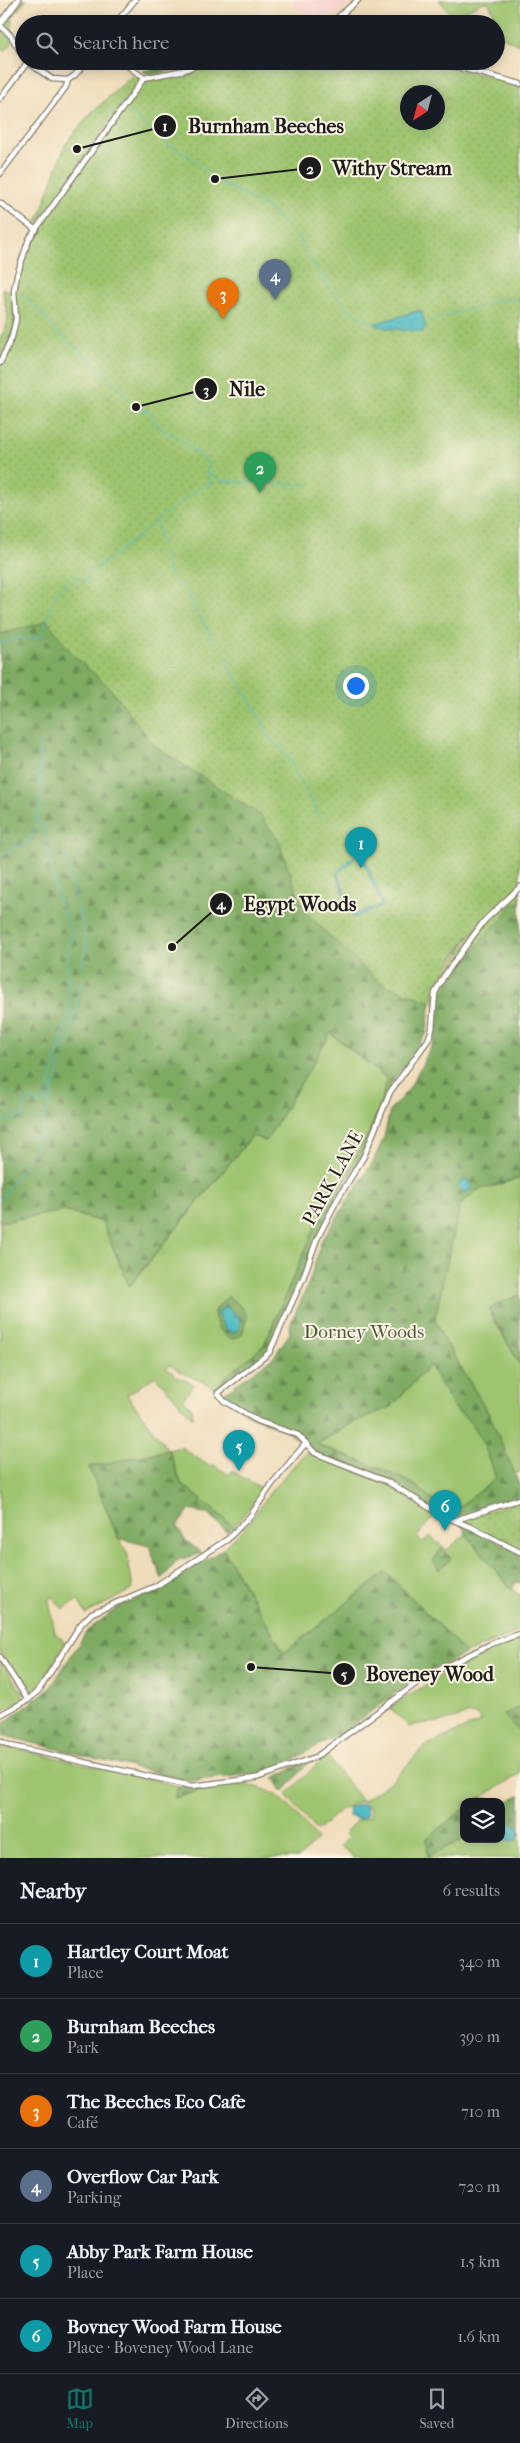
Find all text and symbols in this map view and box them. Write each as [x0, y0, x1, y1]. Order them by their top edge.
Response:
search box [15, 15, 505, 70]
icon: search [33, 29, 61, 57]
text: Search here [73, 32, 169, 54]
north arrow [400, 85, 445, 130]
callout: Burnham Beeches [153, 108, 354, 143]
text: Burnham Beeches [188, 115, 345, 138]
text: 1 [162, 117, 168, 135]
callout: Withy Stream [297, 151, 462, 186]
text: Withy Stream [331, 157, 452, 180]
text: 2 [306, 160, 314, 178]
pin: 4 [259, 259, 291, 300]
pin: 3 [207, 278, 239, 319]
callout: Nile [194, 372, 275, 407]
text: Nile [229, 378, 265, 401]
text: 3 [203, 381, 209, 399]
pin: 2 [244, 452, 276, 493]
your location [343, 673, 369, 699]
pin: 1 [345, 827, 377, 868]
callout: Egypt Woods [209, 886, 367, 921]
text: Egypt Woods [244, 893, 357, 916]
text: 4 [216, 895, 227, 913]
street label: PARK LANE [298, 1126, 368, 1229]
park label: Dorney Woods [304, 1321, 424, 1343]
pin: 5 [223, 1430, 255, 1471]
pin: 6 [429, 1490, 461, 1531]
callout: Boveney Wood [331, 1656, 504, 1691]
text: Boveney Wood [366, 1663, 495, 1686]
text: 5 [341, 1665, 348, 1683]
map controls [460, 1798, 505, 1843]
button: layers [460, 1798, 505, 1843]
text: Nearby [20, 1879, 86, 1903]
text: 6 results [442, 1881, 500, 1900]
text: Hartley Court Moat [67, 1941, 229, 1963]
text: 1 [33, 1952, 39, 1971]
text: 340 m [458, 1952, 500, 1971]
text: Place [67, 1963, 103, 1982]
text: Burnham Beeches [67, 2016, 215, 2038]
text: 2 [32, 2027, 40, 2046]
text: 390 m [459, 2027, 500, 2046]
text: Park [67, 2038, 99, 2057]
text: The Beeches Eco Cafe [67, 2091, 245, 2113]
text: 3 [33, 2102, 39, 2121]
text: 710 m [461, 2102, 500, 2121]
text: Café [67, 2113, 98, 2132]
text: Overflow Car Park [67, 2166, 219, 2188]
text: 4 [31, 2177, 41, 2196]
text: 720 m [459, 2177, 500, 2196]
text: Parking [67, 2188, 121, 2207]
text: Abby Park Farm House [67, 2241, 253, 2263]
text: 5 [33, 2252, 39, 2271]
text: 1.5 km [460, 2252, 500, 2271]
text: Place [67, 2263, 103, 2282]
text: Bovney Wood Farm House [67, 2316, 282, 2338]
text: 6 [32, 2327, 40, 2346]
text: 1.6 km [458, 2327, 500, 2346]
text: Place · Boveney Wood Lane [67, 2338, 253, 2357]
tab: Map [66, 2385, 94, 2432]
tab: Directions [225, 2385, 288, 2432]
tab: Saved [420, 2385, 454, 2432]

